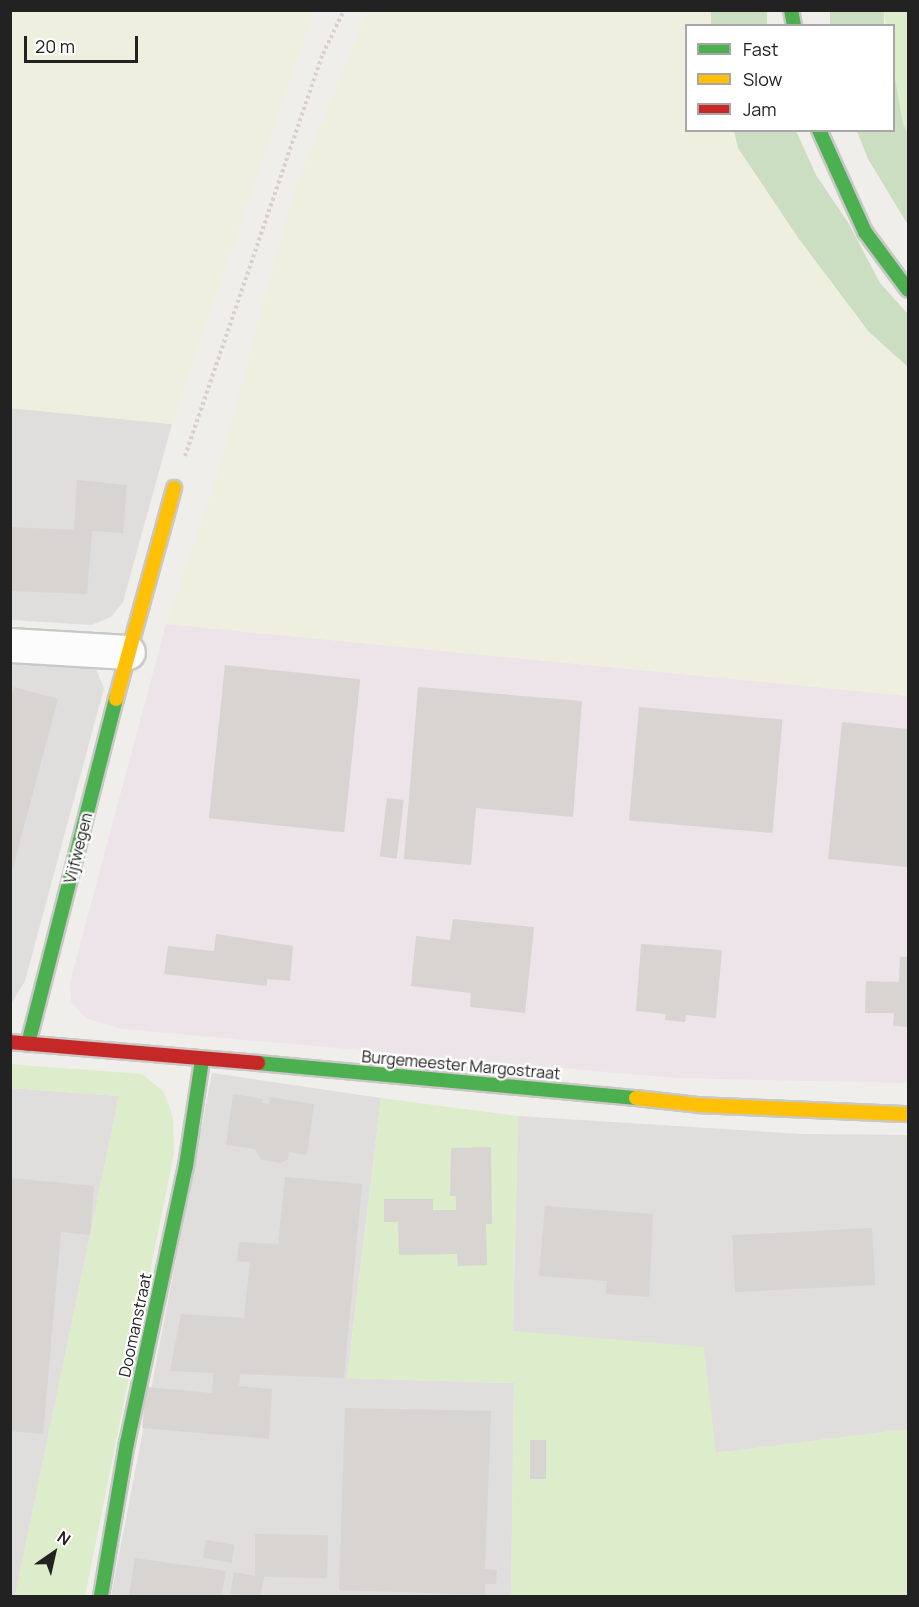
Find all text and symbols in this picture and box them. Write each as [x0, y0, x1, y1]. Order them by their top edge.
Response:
scale bar [27, 24, 141, 62]
legend [685, 24, 895, 132]
text: 20 m [35, 34, 75, 58]
text: Fast [743, 37, 778, 61]
text: Slow [743, 67, 782, 91]
text: Jam [743, 97, 777, 121]
street label: Vijfwegen [60, 811, 96, 885]
street label: Burgemeester Margostraat [361, 1047, 561, 1083]
street label: Doomanstraat [115, 1271, 155, 1379]
north arrow [24, 1523, 84, 1583]
text: N [53, 1526, 75, 1550]

